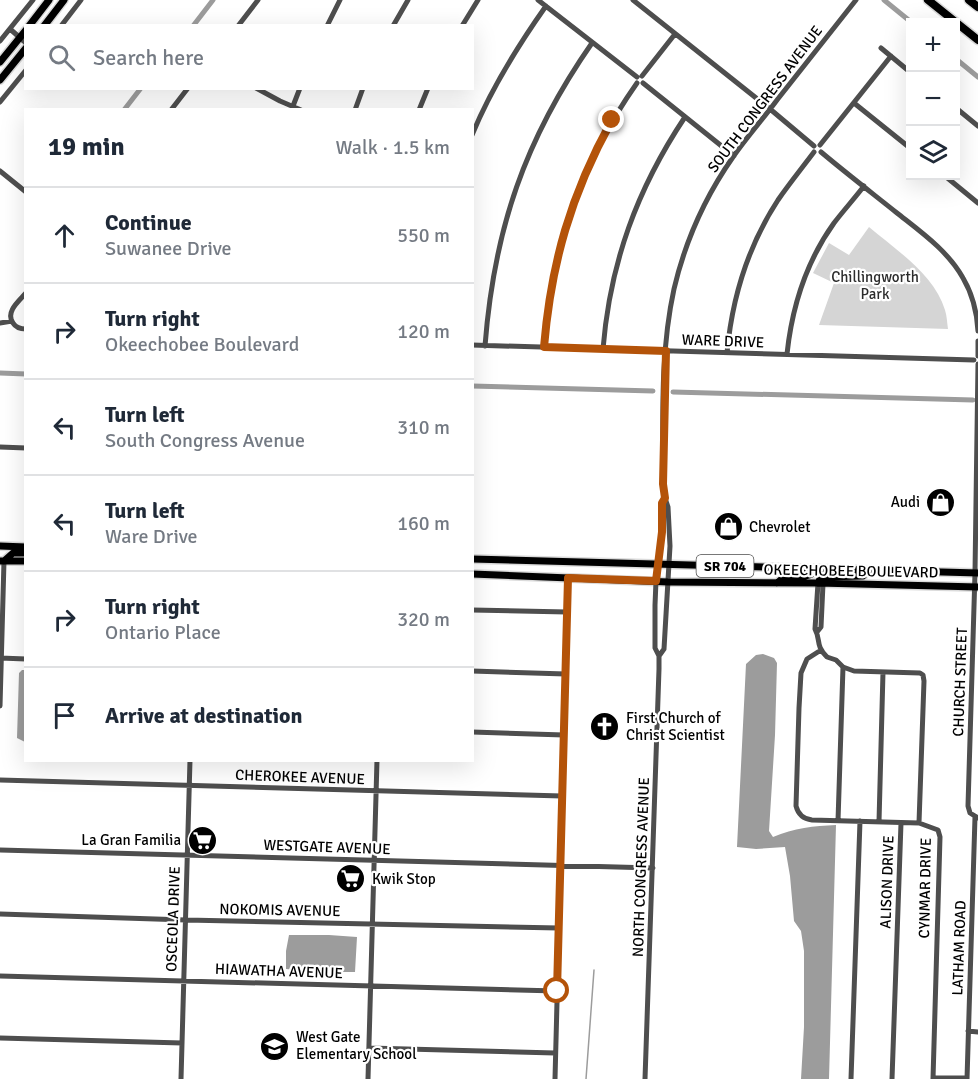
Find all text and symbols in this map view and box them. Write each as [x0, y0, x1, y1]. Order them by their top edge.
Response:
map controls [906, 18, 960, 180]
button: + [906, 18, 960, 72]
street label: SOUTH CONGRESS AVENUE [704, 22, 826, 176]
search box [24, 24, 474, 90]
icon: search [45, 41, 78, 74]
text: Search here [93, 44, 204, 71]
button: − [906, 72, 960, 126]
route end [598, 106, 624, 132]
button: layers [906, 126, 960, 180]
text: 19 min [48, 131, 125, 163]
text: Walk · 1.5 km [336, 135, 450, 160]
text: Continue [105, 209, 192, 236]
icon: ahead [48, 219, 81, 252]
text: 550 m [397, 223, 450, 248]
text: Suwanee Drive [105, 236, 232, 261]
park label: Chillingworth Park [831, 268, 919, 303]
text: Turn right [105, 305, 200, 332]
icon: right [48, 315, 81, 348]
text: 120 m [397, 319, 450, 344]
street label: WARE DRIVE [681, 331, 765, 351]
text: Okeechobee Boulevard [105, 332, 299, 357]
text: Turn left [105, 401, 185, 428]
icon: left [48, 411, 81, 444]
text: 310 m [397, 415, 450, 440]
text: South Congress Avenue [105, 428, 305, 453]
shop icon: Audi [925, 486, 957, 518]
place label: Audi [891, 493, 920, 511]
text: Turn left [105, 497, 185, 524]
icon: left [48, 507, 81, 540]
text: 160 m [397, 511, 450, 536]
shop icon: Chevrolet [712, 511, 744, 543]
place label: Chevrolet [749, 518, 810, 536]
text: Ware Drive [105, 524, 198, 549]
road number: SR 704 [696, 555, 754, 577]
street label: OKEECHOBEE BOULEVARD [763, 560, 939, 582]
text: Turn right [105, 593, 200, 620]
icon: right [48, 603, 81, 636]
text: 320 m [397, 607, 450, 632]
text: Ontario Place [105, 620, 221, 645]
street label: CHURCH STREET [949, 627, 971, 737]
icon: arrive [48, 699, 81, 732]
text: Arrive at destination [105, 702, 302, 729]
place label: First Church of Christ Scientist [626, 709, 725, 744]
church icon: First Church of Christ Scientist [589, 711, 621, 743]
street label: CHEROKEE AVENUE [235, 766, 365, 788]
street label: NORTH CONGRESS AVENUE [629, 777, 653, 957]
supermarket icon: La Gran Familia [186, 824, 218, 856]
place label: La Gran Familia [81, 831, 181, 849]
street label: ALISON DRIVE [876, 835, 898, 929]
street label: WESTGATE AVENUE [263, 836, 391, 858]
street label: CYNMAR DRIVE [915, 838, 935, 938]
supermarket icon: Kwik Stop [335, 863, 367, 895]
street label: OSCEOLA DRIVE [162, 866, 184, 972]
place label: Kwik Stop [372, 870, 436, 888]
street label: NOKOMIS AVENUE [219, 900, 341, 920]
street label: LATHAM ROAD [948, 900, 970, 996]
street label: HIAWATHA AVENUE [215, 960, 343, 982]
route start [543, 977, 569, 1003]
place label: West Gate Elementary School [296, 1028, 417, 1063]
school or university icon: West Gate Elementary School [259, 1030, 291, 1062]

